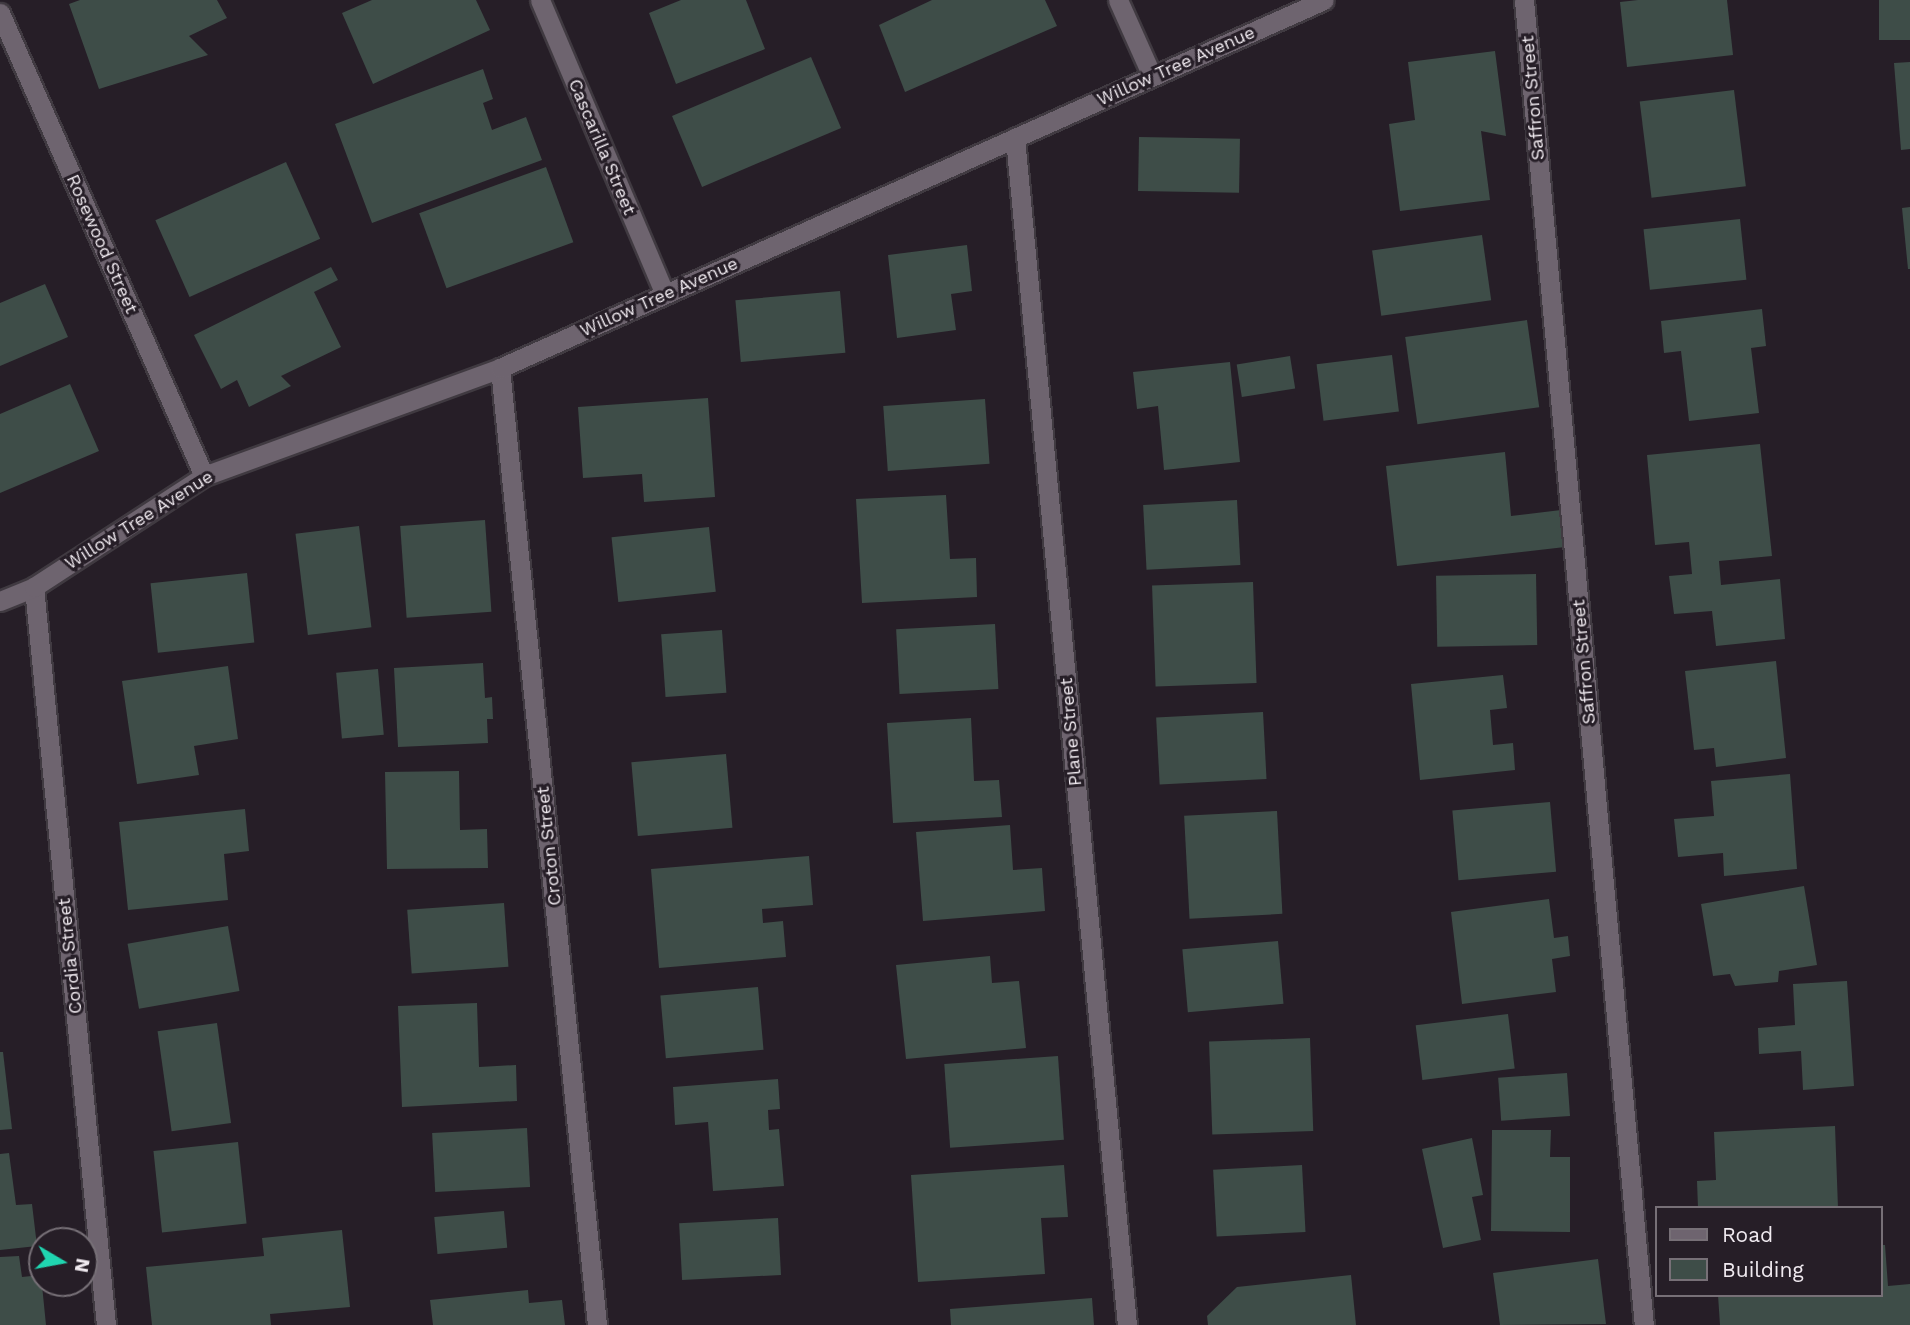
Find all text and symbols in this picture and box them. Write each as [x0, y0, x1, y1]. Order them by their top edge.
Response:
street label: Willow Tree Avenue [1093, 21, 1259, 111]
street label: Saffron Street [1517, 35, 1549, 161]
street label: Cascarilla Street [564, 76, 640, 218]
street label: Rosewood Street [62, 171, 142, 317]
street label: Willow Tree Avenue [576, 252, 742, 342]
street label: Willow Tree Avenue [60, 465, 218, 575]
street label: Saffron Street [1568, 599, 1600, 725]
street label: Plane Street [1056, 677, 1086, 787]
street label: Croton Street [532, 785, 566, 907]
street label: Cordia Street [53, 897, 87, 1015]
legend [1654, 1206, 1882, 1297]
text: Road [1722, 1222, 1773, 1247]
north arrow [28, 1227, 98, 1297]
text: N [70, 1256, 95, 1274]
text: Building [1722, 1257, 1804, 1282]

